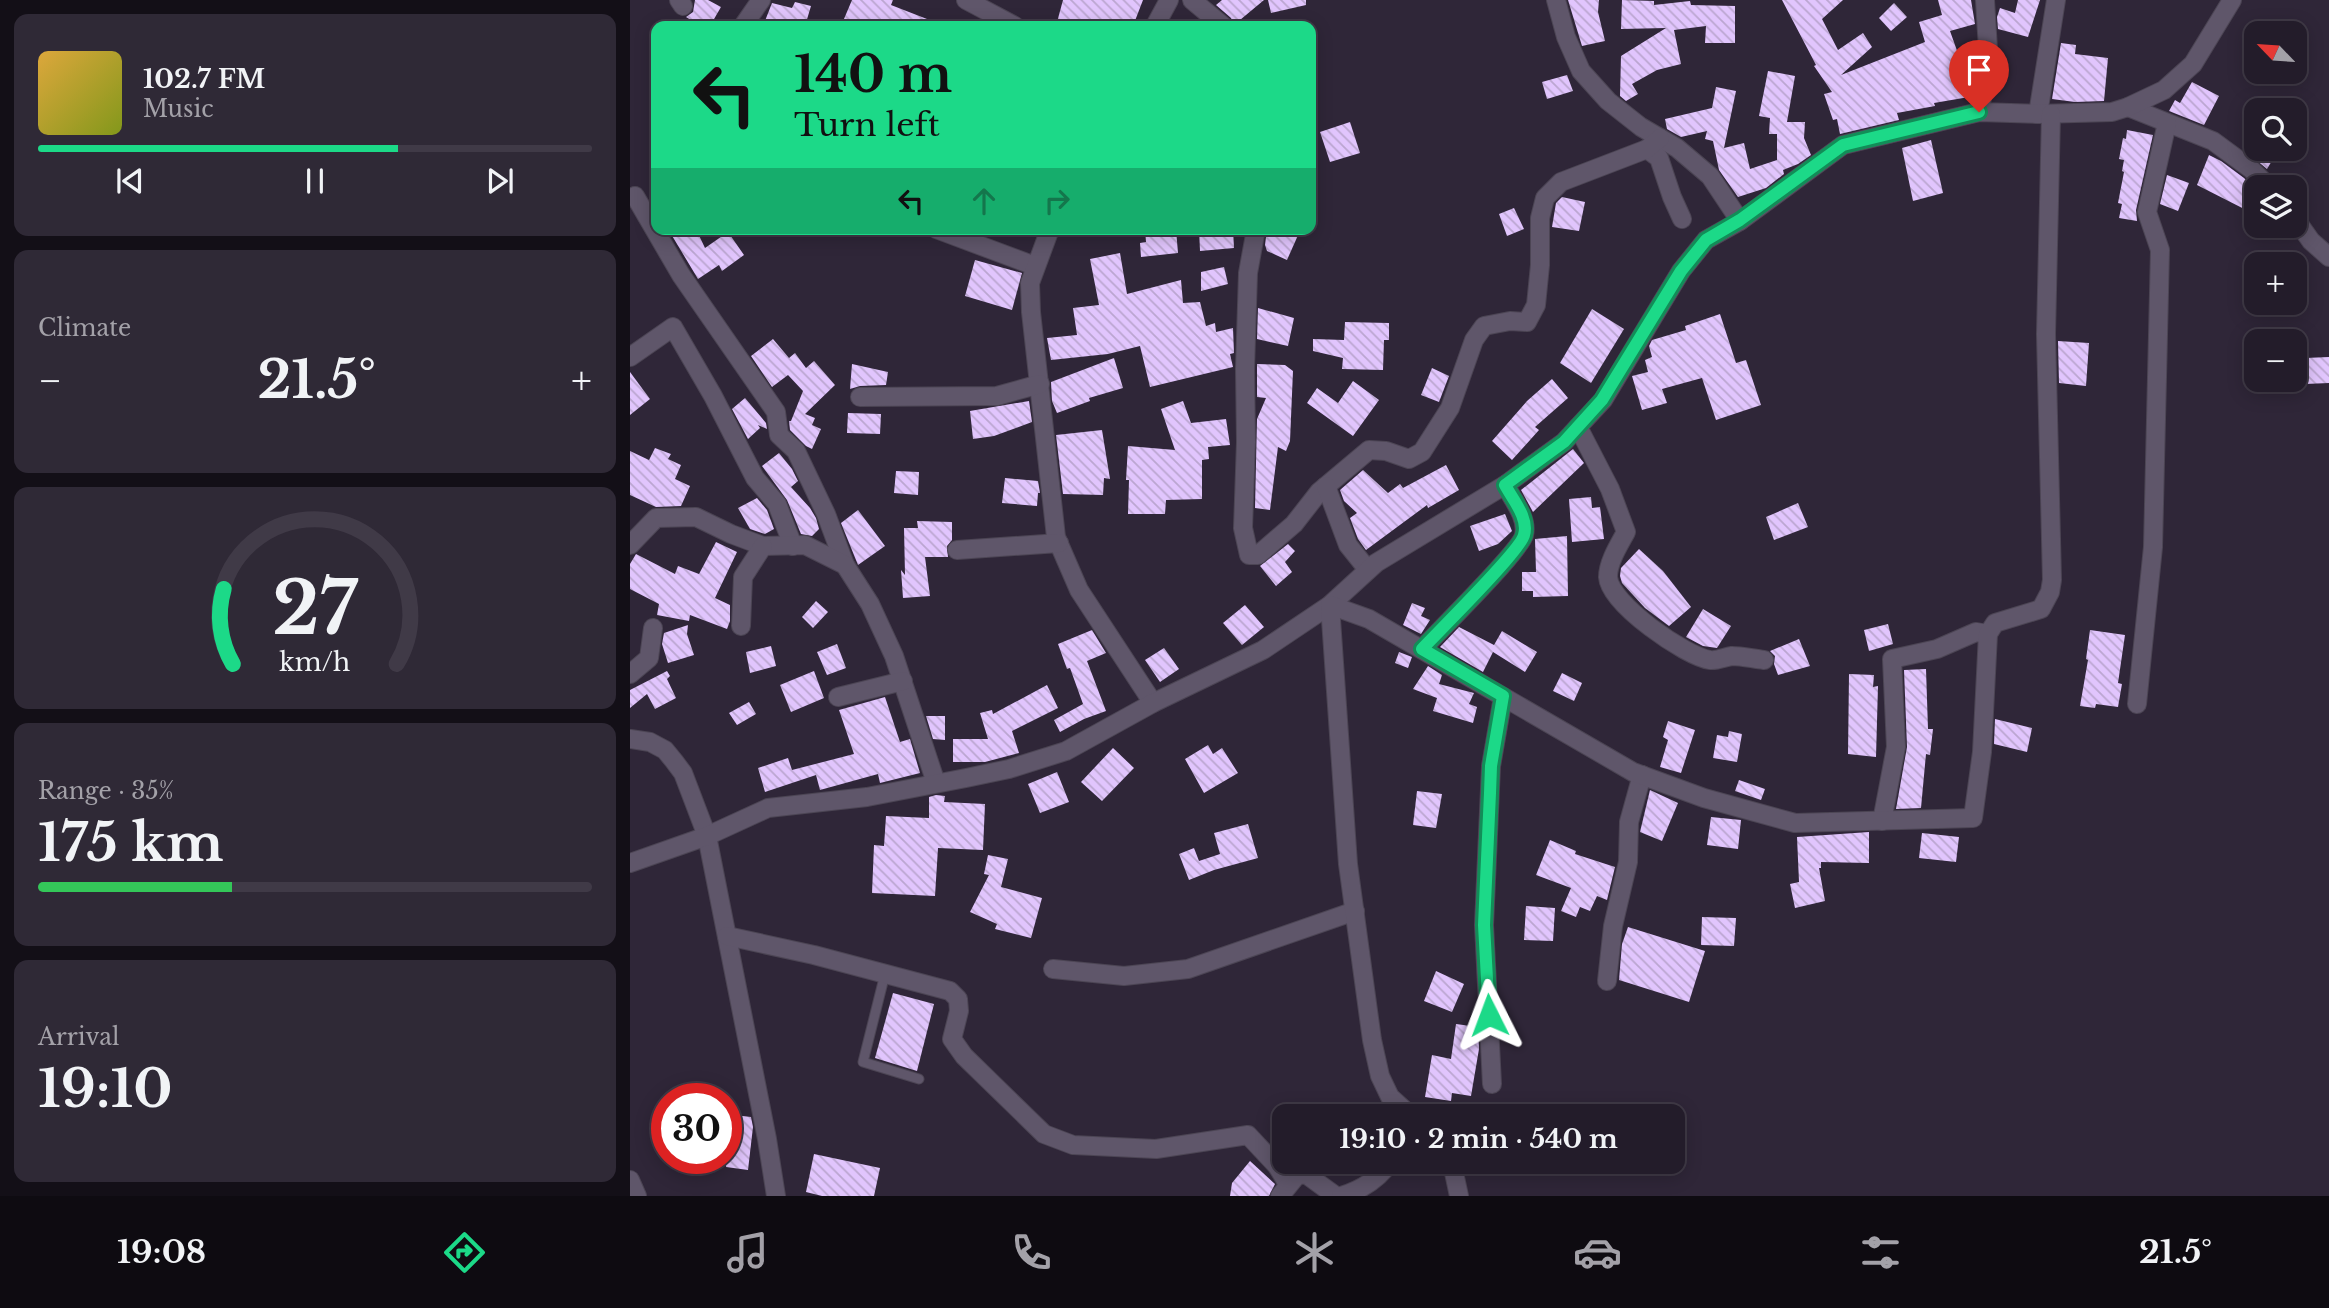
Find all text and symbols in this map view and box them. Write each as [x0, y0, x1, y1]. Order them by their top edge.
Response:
north arrow [2244, 21, 2306, 84]
map controls [2244, 21, 2307, 392]
pin [1949, 40, 2009, 112]
text: 140 m [794, 44, 952, 105]
icon: left [679, 49, 770, 140]
icon: arrive [1960, 51, 1998, 89]
text: 102.7 FM [143, 63, 265, 95]
text: Music [143, 95, 214, 123]
button: search [2244, 98, 2307, 161]
text: Turn left [794, 105, 940, 145]
icon: previous [111, 162, 149, 200]
icon: pause [296, 162, 334, 200]
icon: next [481, 162, 519, 200]
button: layers [2244, 175, 2307, 238]
icon: left [892, 182, 930, 220]
icon: ahead [965, 182, 1003, 220]
icon: right [1038, 182, 1076, 220]
button: + [2244, 252, 2307, 315]
text: Climate [38, 314, 131, 342]
button: − [2244, 329, 2307, 392]
text: 21.5° [257, 348, 376, 412]
text: − [38, 357, 62, 404]
text: + [571, 357, 592, 404]
text: 27 [273, 563, 359, 654]
text: km/h [280, 647, 350, 678]
text: Range · 35% [38, 777, 174, 805]
text: 175 km [38, 811, 224, 875]
position arrow [1452, 978, 1526, 1052]
text: Arrival [38, 1023, 119, 1051]
text: 19:10 [38, 1057, 172, 1121]
speed limit sign: 30 [651, 1083, 742, 1174]
text: 19:10 · 2 min · 540 m [1339, 1123, 1618, 1155]
icon: directions [440, 1228, 489, 1277]
icon: music [723, 1228, 772, 1277]
icon: phone [1007, 1228, 1056, 1277]
icon: climate [1290, 1228, 1339, 1277]
icon: car [1573, 1228, 1622, 1277]
icon: filters [1856, 1228, 1905, 1277]
text: 19:08 [117, 1232, 206, 1272]
text: 21.5° [2139, 1232, 2212, 1272]

